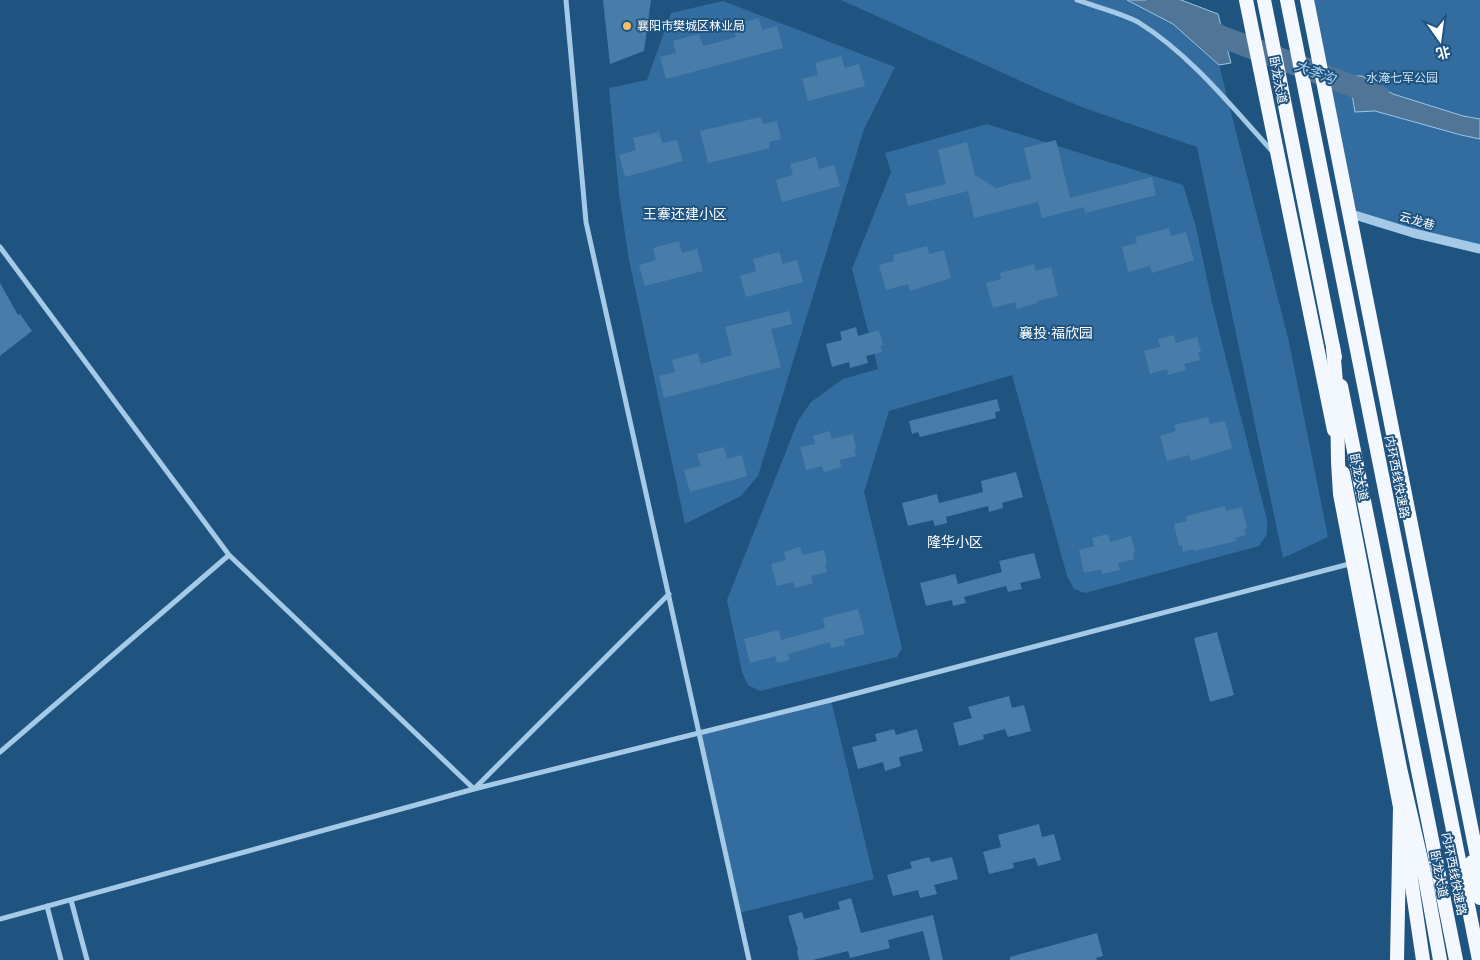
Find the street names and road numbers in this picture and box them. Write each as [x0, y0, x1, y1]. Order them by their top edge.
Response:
street label: 卧龙大道 [1267, 55, 1290, 105]
street label: 云龙巷 [1398, 208, 1437, 233]
street label: 内环西线快速路 [1382, 434, 1413, 520]
street label: 卧龙大道 [1347, 452, 1372, 502]
street label: 内环西线快速路 [1439, 831, 1470, 917]
street label: 卧龙大道 [1428, 849, 1451, 899]

